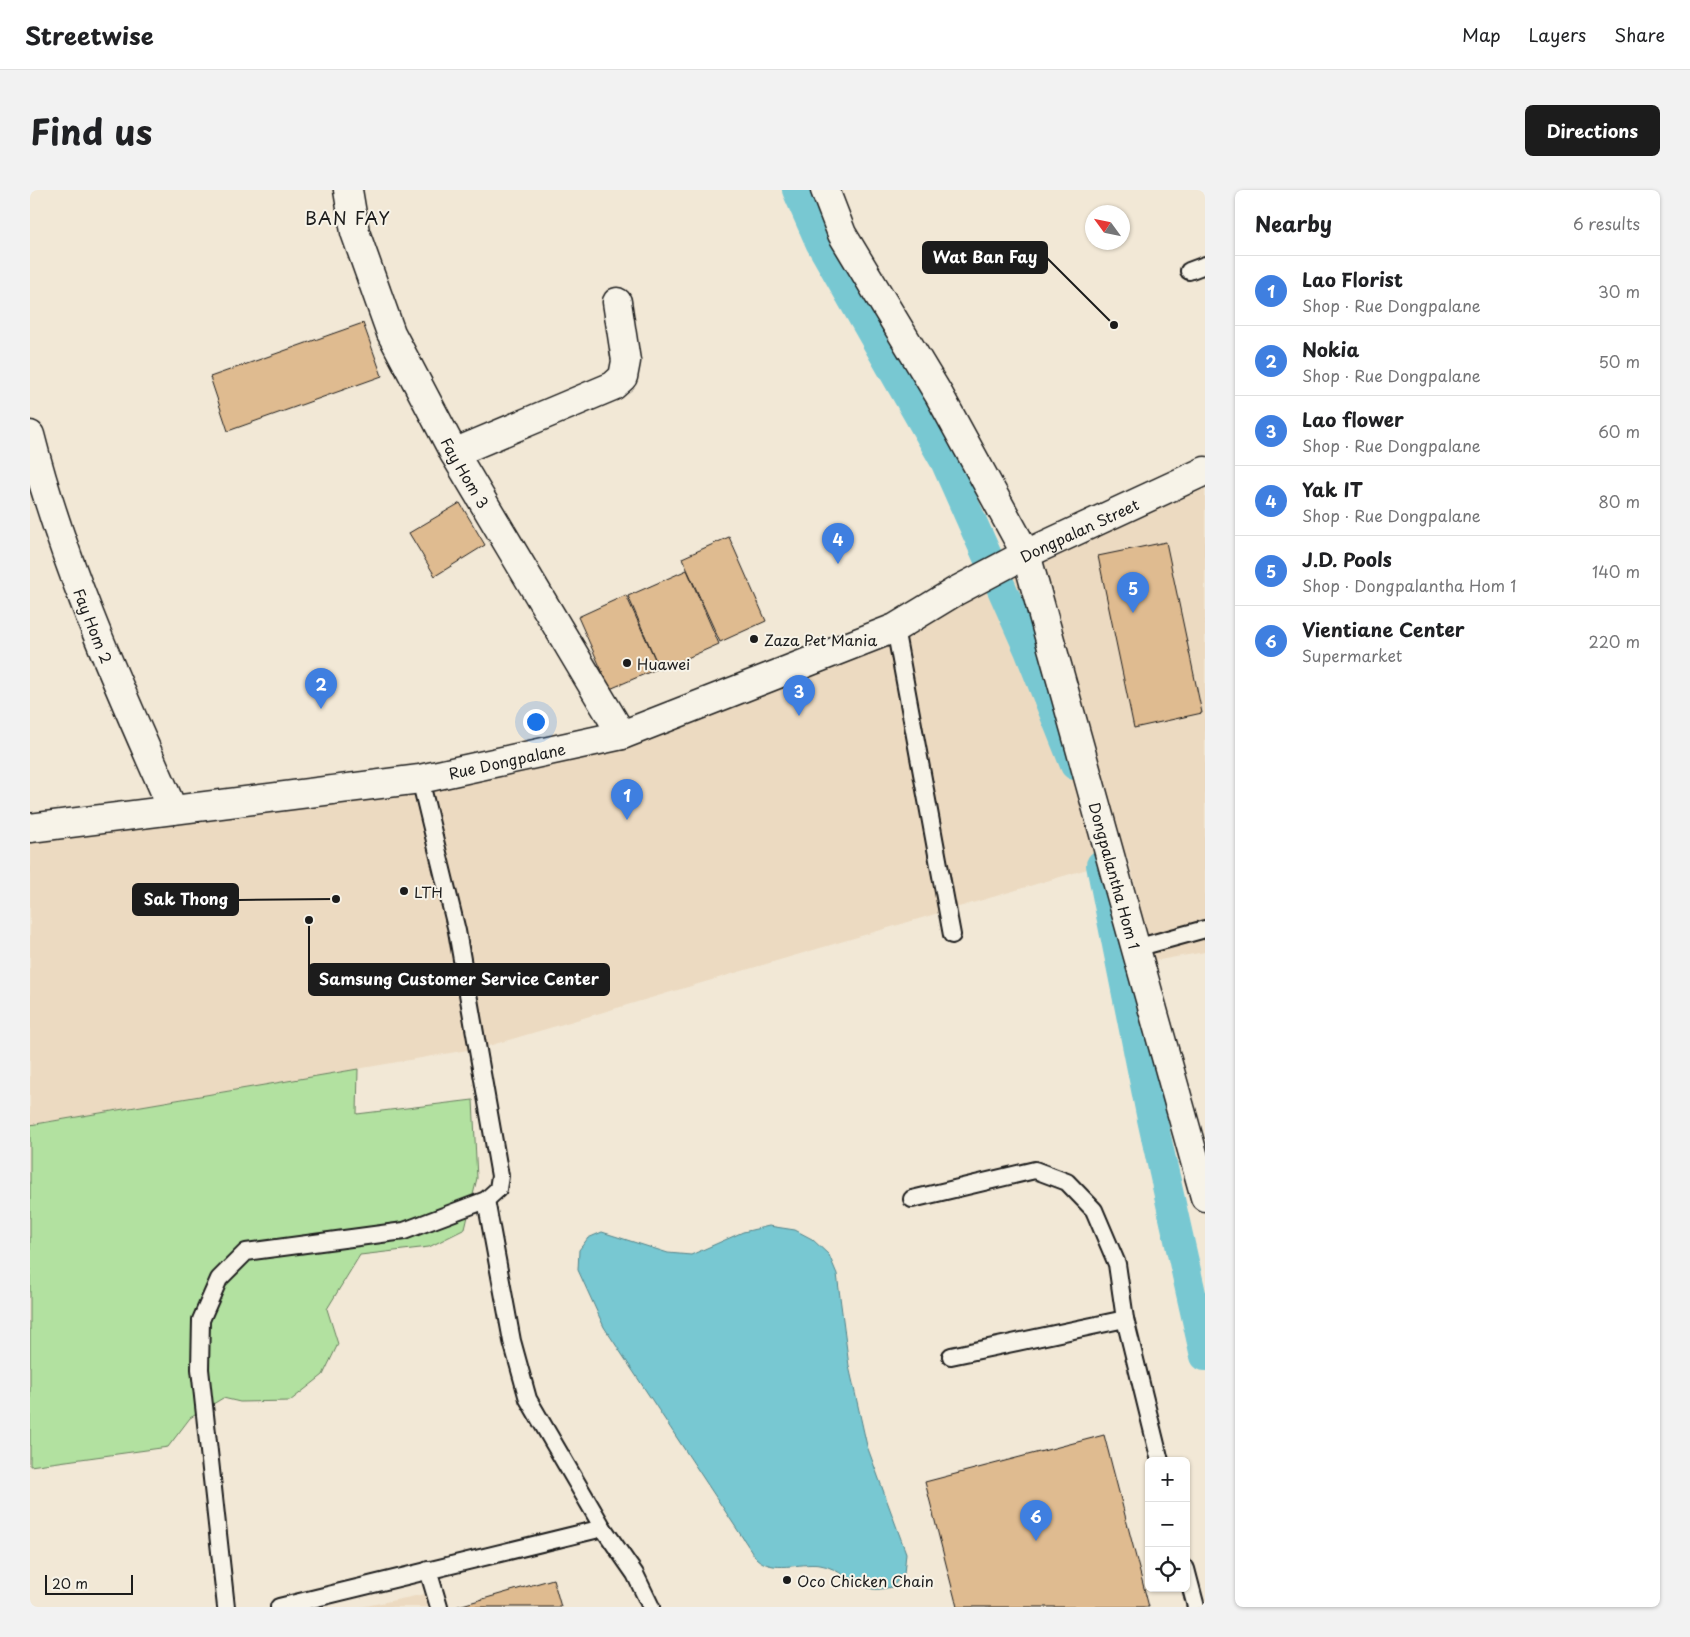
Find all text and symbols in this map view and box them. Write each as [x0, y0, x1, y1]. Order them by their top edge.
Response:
text: Streetwise [25, 17, 154, 53]
text: Map [1462, 21, 1501, 48]
text: Layers [1529, 21, 1586, 48]
text: Share [1614, 21, 1665, 48]
text: Find us [30, 104, 152, 157]
button: Directions [1525, 105, 1660, 156]
district label: BAN FAY [305, 204, 391, 231]
north arrow [1085, 205, 1130, 250]
text: Nearby [1255, 207, 1332, 239]
text: 6 results [1573, 211, 1640, 235]
callout: Wat Ban Fay [923, 242, 1047, 273]
text: Wat Ban Fay [933, 244, 1037, 268]
text: Lao Florist [1302, 265, 1403, 293]
text: 1 [1267, 279, 1275, 303]
text: 30 m [1598, 279, 1640, 303]
text: Shop · Rue Dongpalane [1302, 293, 1481, 317]
text: Nokia [1302, 335, 1359, 363]
text: 2 [1265, 349, 1277, 373]
text: 50 m [1599, 349, 1640, 373]
text: Shop · Rue Dongpalane [1302, 363, 1481, 387]
text: Lao flower [1302, 405, 1404, 433]
text: 3 [1266, 419, 1276, 443]
text: 60 m [1598, 419, 1640, 443]
street label: Fay Hom 3 [436, 433, 496, 512]
text: Shop · Rue Dongpalane [1302, 433, 1481, 457]
text: Yak IT [1302, 475, 1363, 503]
text: 4 [1266, 489, 1276, 513]
text: 80 m [1598, 489, 1640, 513]
street label: Dongpalan Street [1015, 492, 1142, 567]
text: Shop · Rue Dongpalane [1302, 503, 1481, 527]
pin: 4 [822, 523, 854, 564]
text: J.D. Pools [1302, 545, 1392, 573]
text: 5 [1266, 559, 1276, 583]
text: 140 m [1592, 559, 1640, 583]
pin: 5 [1117, 572, 1149, 613]
text: Shop · Dongpalantha Hom 1 [1302, 573, 1516, 597]
street label: Fay Hom 2 [69, 585, 119, 667]
text: Vientiane Center [1302, 615, 1465, 643]
place label: Zaza Pet Mania [764, 628, 877, 651]
text: 6 [1265, 629, 1277, 653]
text: 220 m [1589, 629, 1640, 653]
marker: Zaza Pet Mania [748, 633, 760, 645]
text: Supermarket [1302, 643, 1402, 667]
place label: Huawei [637, 652, 690, 675]
marker: Huawei [621, 657, 633, 669]
pin: 2 [305, 668, 337, 709]
pin: 3 [783, 675, 815, 716]
your location [523, 709, 549, 735]
street label: Rue Dongpalane [446, 736, 567, 784]
pin: 1 [611, 779, 643, 820]
street label: Dongpalantha Hom 1 [1084, 799, 1147, 951]
place label: LTH [414, 880, 443, 903]
callout: Sak Thong [133, 884, 238, 915]
marker: LTH [398, 885, 410, 897]
text: Sak Thong [144, 886, 228, 910]
callout: Samsung Customer Service Center [309, 964, 609, 995]
text: Samsung Customer Service Center [319, 966, 600, 990]
map controls [1145, 1457, 1190, 1592]
button: + [1145, 1457, 1190, 1502]
pin: 6 [1020, 1500, 1052, 1541]
button: − [1145, 1502, 1190, 1547]
button: locate [1145, 1547, 1190, 1592]
place label: Oco Chicken Chain [797, 1569, 934, 1592]
scale bar [45, 1572, 132, 1595]
text: 20 m [52, 1573, 88, 1594]
marker: Oco Chicken Chain [781, 1574, 793, 1586]

